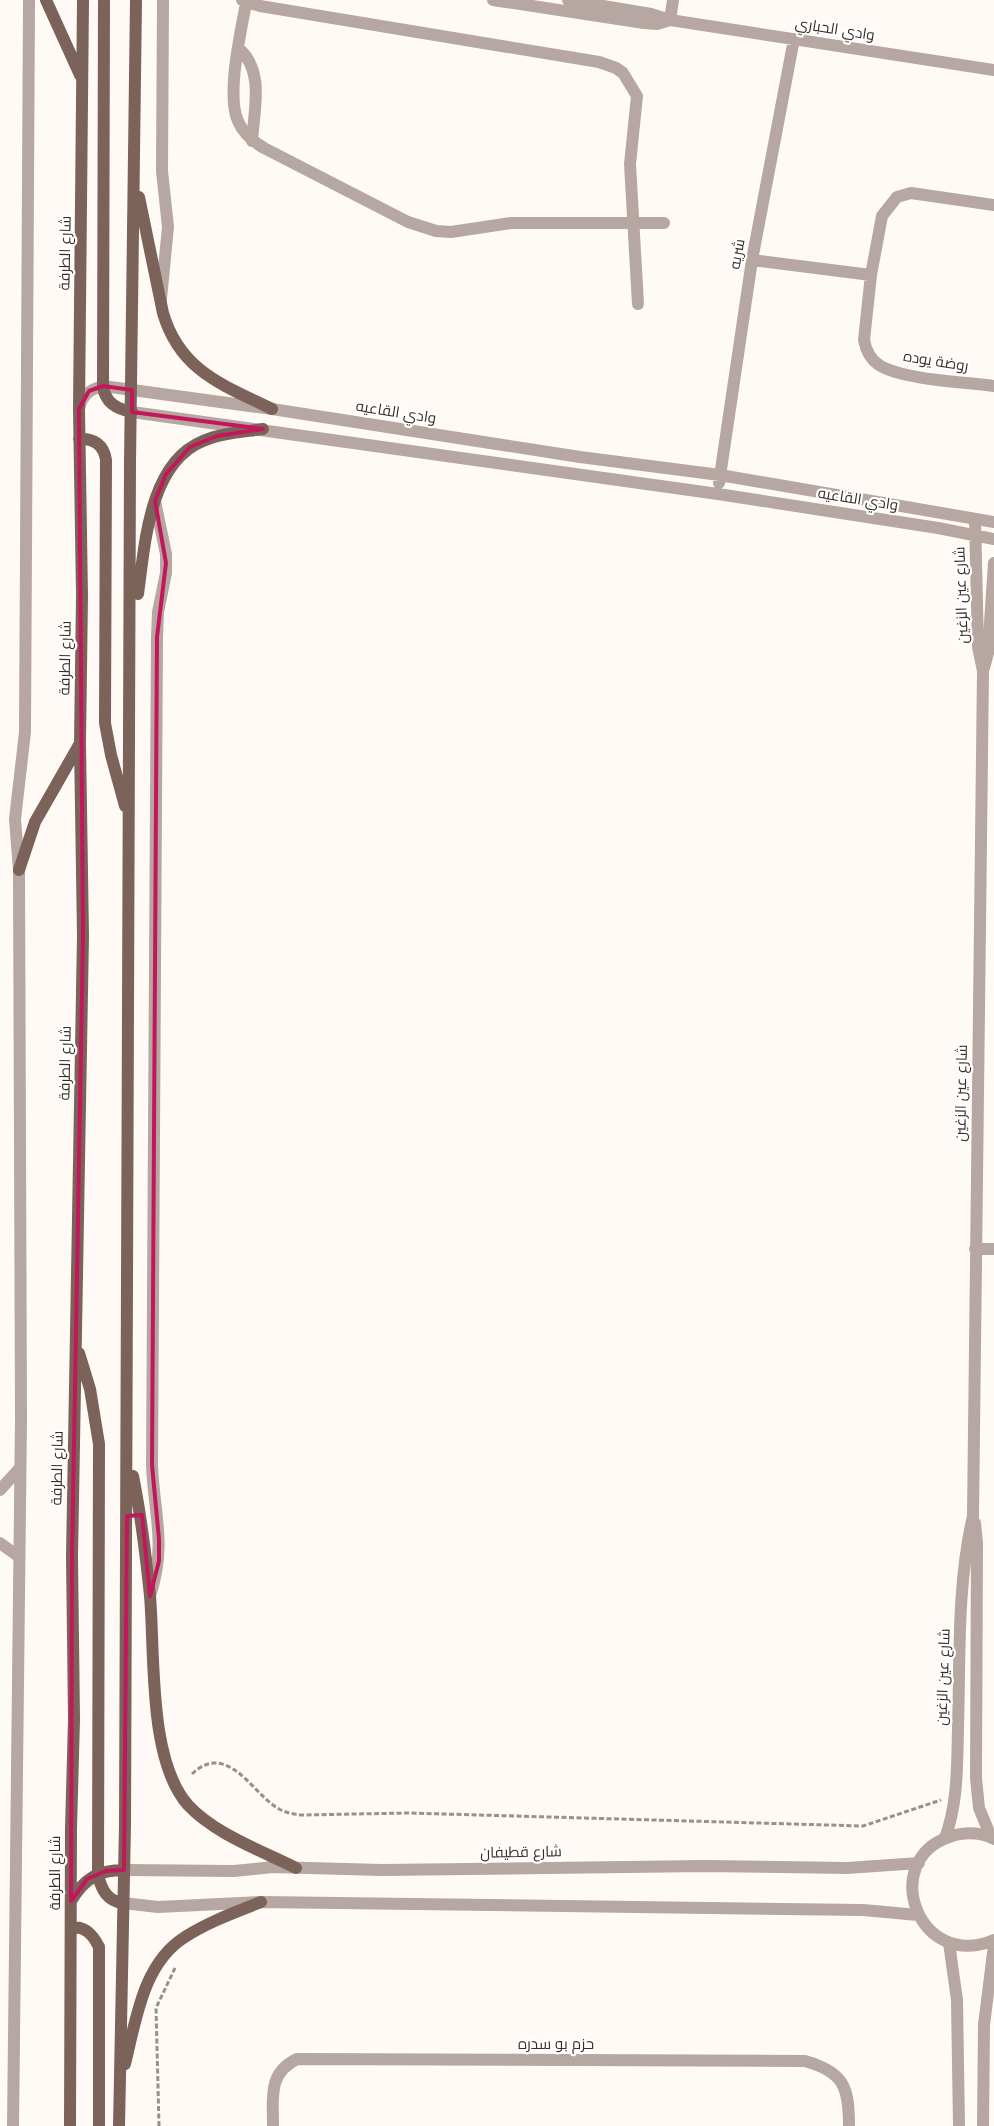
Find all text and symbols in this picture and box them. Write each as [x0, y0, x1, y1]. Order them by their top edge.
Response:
street label: وادي الحباري [793, 13, 876, 47]
street label: شارع الطرفة [54, 215, 77, 291]
street label: شريه [725, 237, 749, 271]
street label: روضة يوده [902, 346, 970, 376]
street label: وادي القاعيه [354, 396, 438, 430]
street label: وادي القاعيه [816, 483, 900, 517]
street label: شارع عين الزغين [949, 546, 974, 644]
street label: شارع الطرفة [54, 620, 77, 696]
street label: شارع الطرفة [54, 1025, 77, 1101]
street label: شارع عين الزغين [950, 1044, 973, 1142]
street label: شارع الطرفة [46, 1430, 69, 1506]
street label: شارع عين الزغين [931, 1628, 956, 1726]
street label: شارع الطرفة [45, 1836, 66, 1910]
street label: شارع قطيفان [480, 1841, 562, 1864]
street label: حزم بو سدره [518, 2034, 594, 2054]

